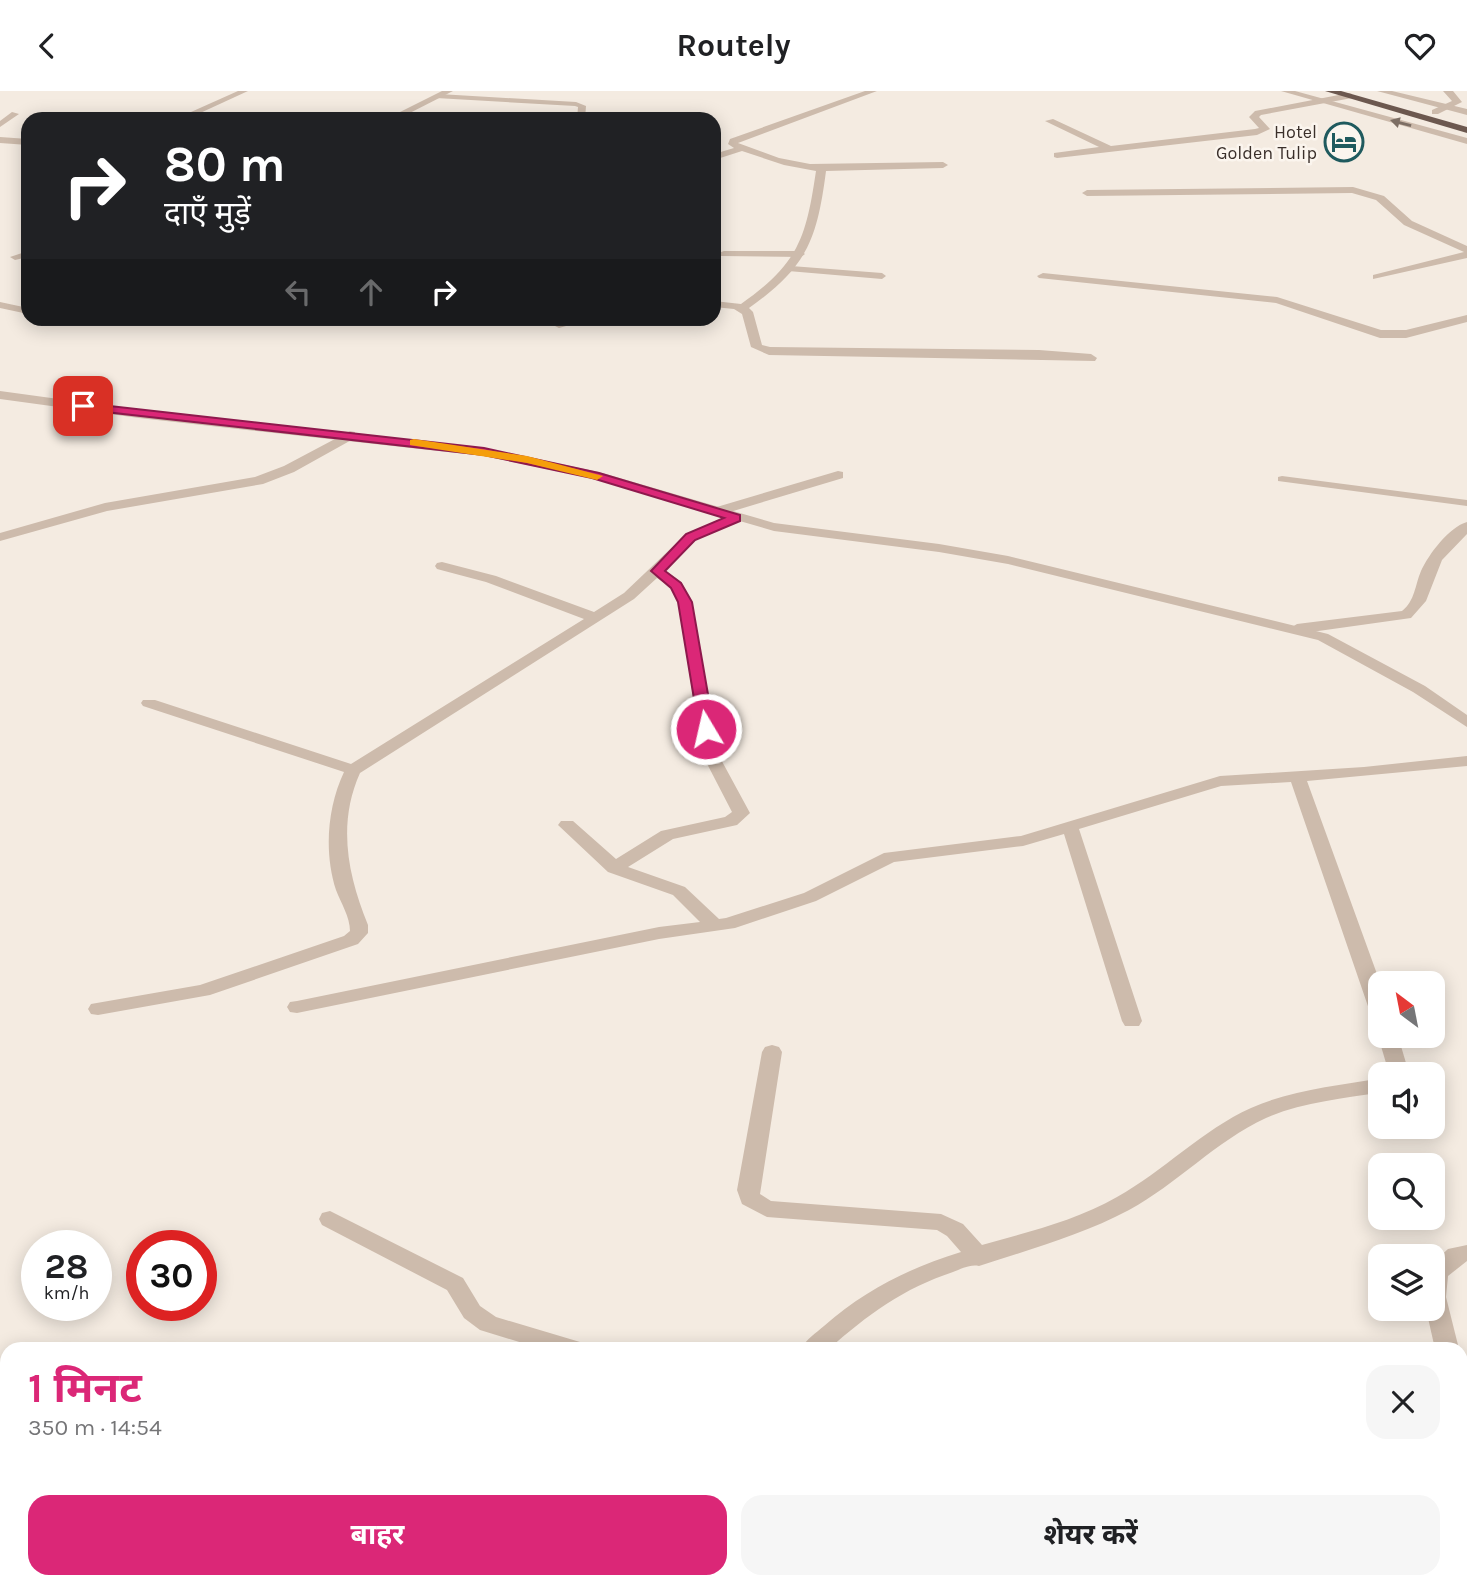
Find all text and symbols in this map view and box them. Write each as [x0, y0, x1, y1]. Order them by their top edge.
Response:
icon: back [28, 27, 66, 65]
text: Routely [676, 27, 791, 64]
icon: heart [1401, 27, 1439, 65]
one-way arrow [1390, 117, 1412, 128]
place label: Hotel Golden Tulip [1216, 121, 1317, 164]
hotel icon: Hotel Golden Tulip [1323, 121, 1365, 163]
text: 80 m [164, 136, 286, 193]
icon: right [49, 140, 140, 231]
text: दाएँ मुड़ें [164, 195, 251, 232]
icon: left [279, 273, 317, 311]
icon: ahead [352, 273, 390, 311]
icon: right [425, 273, 463, 311]
pin [53, 376, 113, 436]
icon: arrive [64, 387, 102, 425]
position arrow [669, 692, 743, 766]
north arrow [1368, 971, 1446, 1048]
map controls [1368, 971, 1445, 1321]
button: sound [1368, 1062, 1445, 1139]
button: search [1368, 1153, 1445, 1230]
speed limit sign: 30 [126, 1230, 217, 1321]
button: layers [1368, 1244, 1445, 1321]
text: 28 [45, 1246, 88, 1287]
text: km/h [44, 1282, 89, 1304]
text: 1 मिनट [28, 1363, 142, 1413]
button: close [1366, 1365, 1440, 1439]
text: 350 m · 14:54 [28, 1414, 162, 1441]
button: बाहर [28, 1495, 727, 1575]
button: शेयर करें [741, 1495, 1440, 1575]

